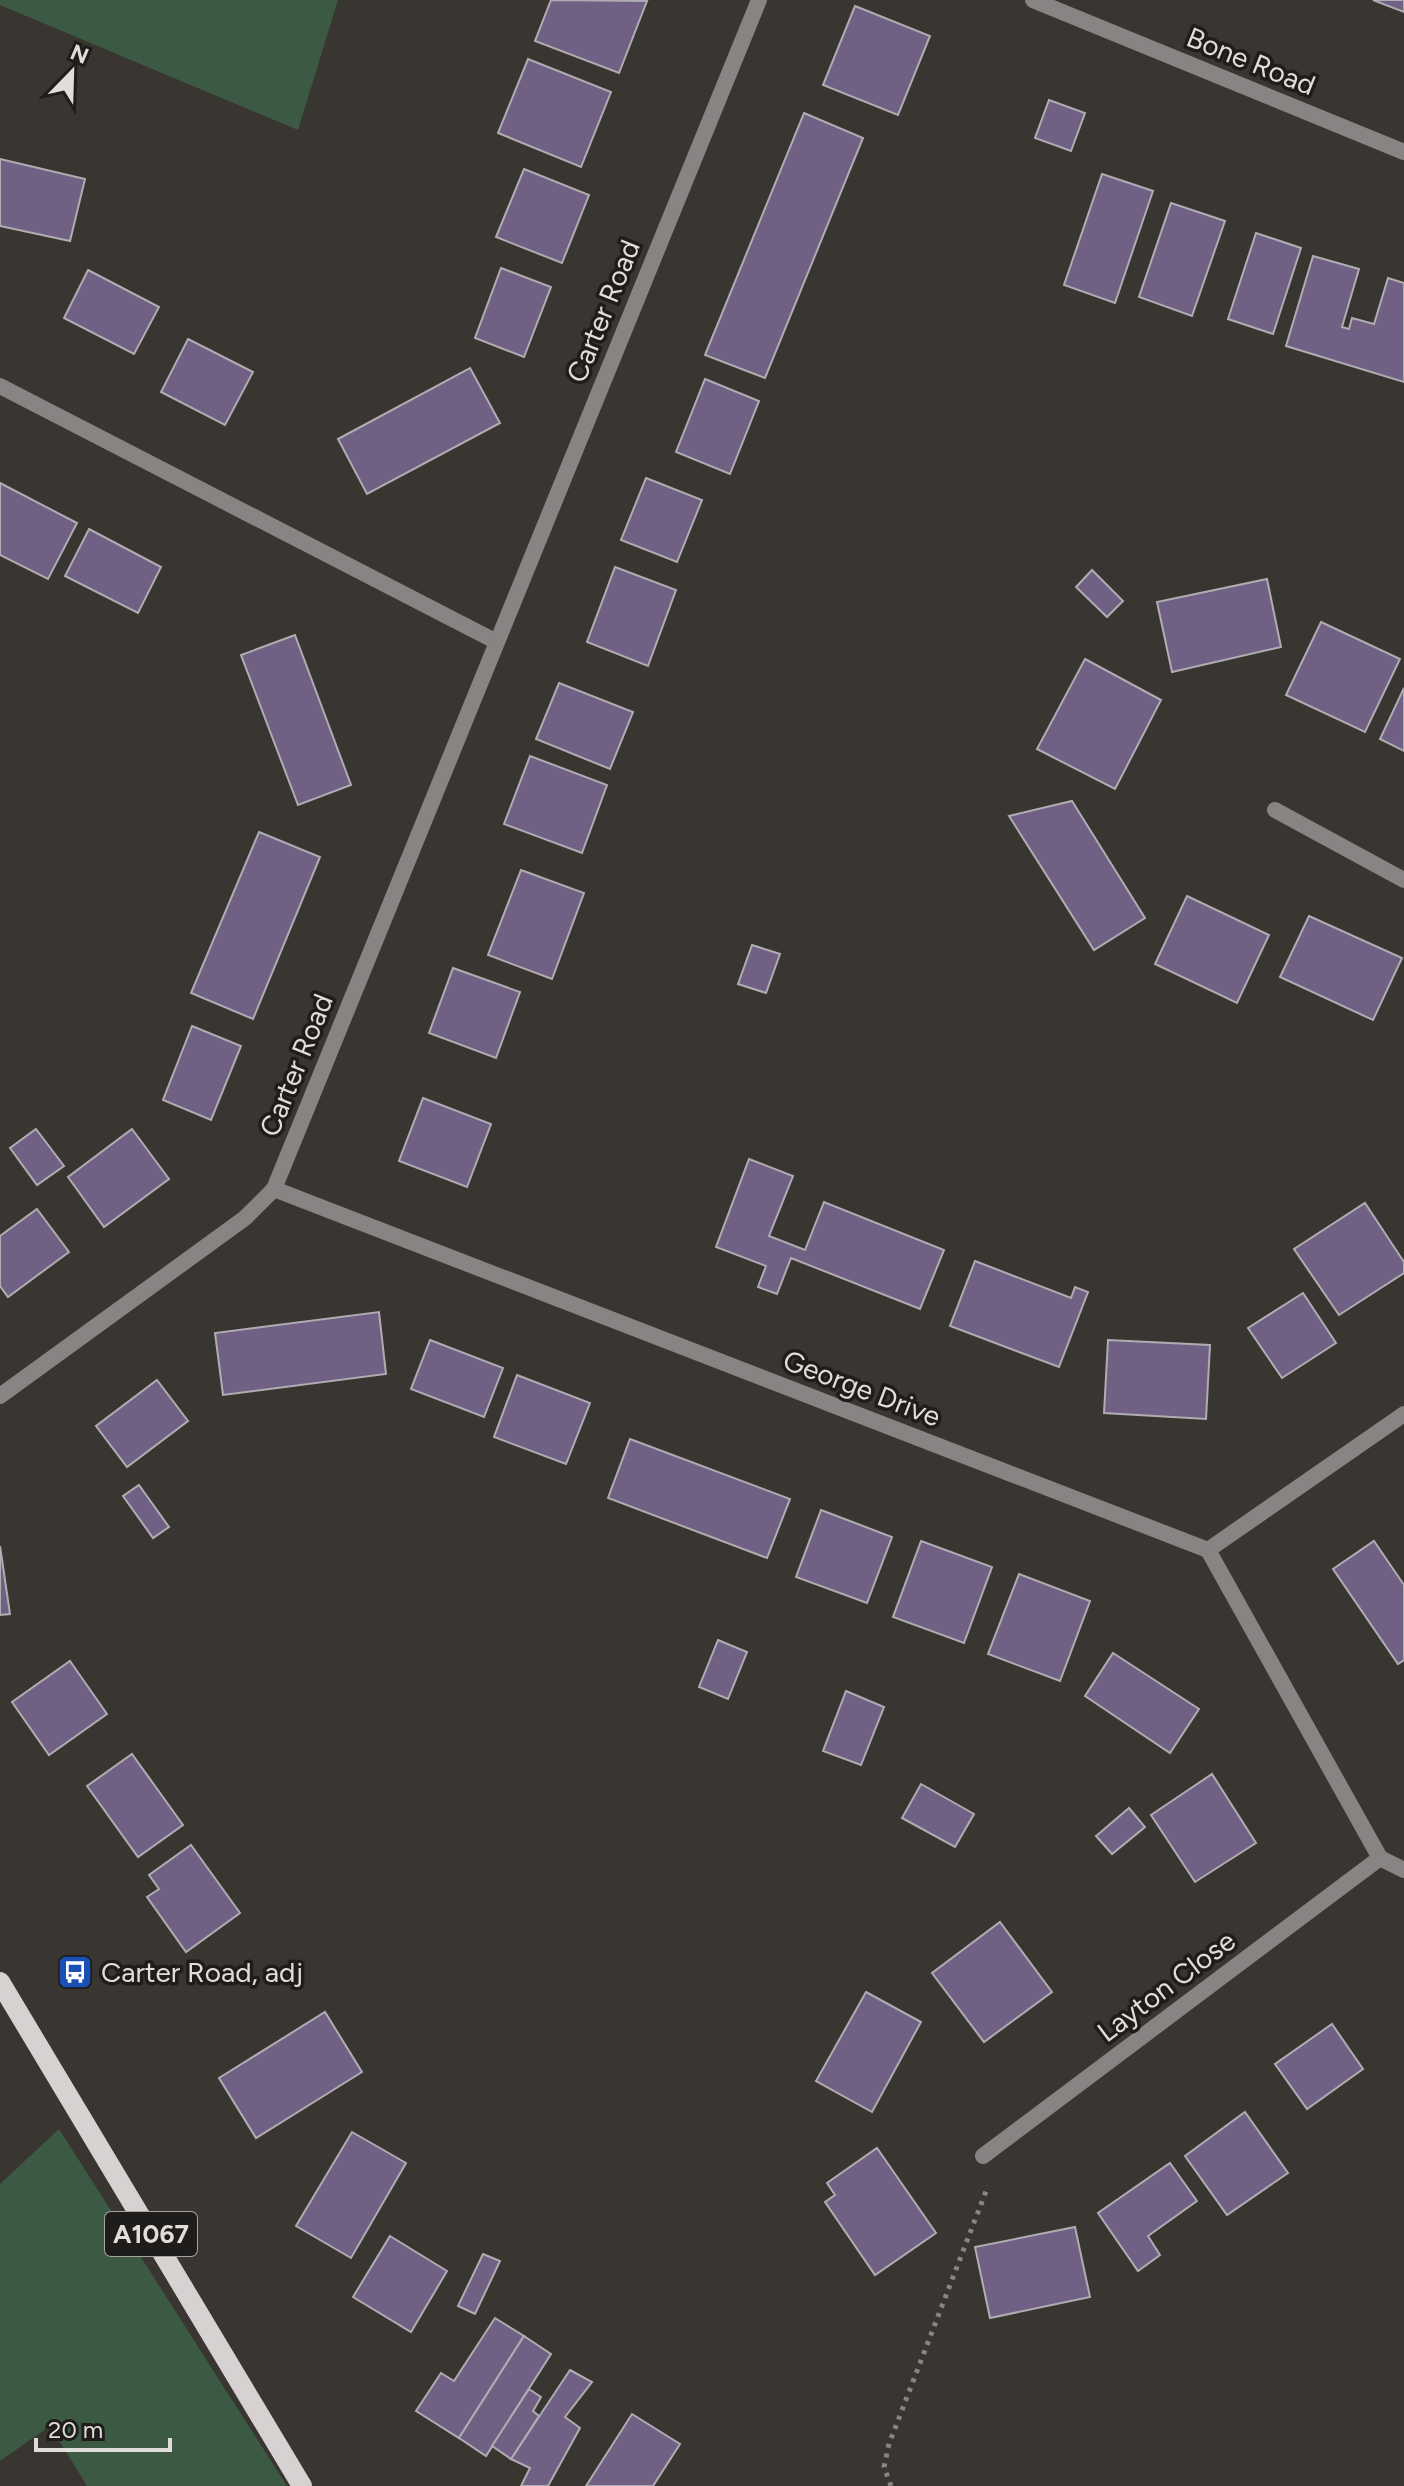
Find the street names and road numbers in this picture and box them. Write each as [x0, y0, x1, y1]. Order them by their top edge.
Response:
street label: Bone Road [1182, 20, 1320, 102]
street label: Carter Road [559, 235, 647, 387]
street label: Carter Road [252, 989, 340, 1141]
street label: George Drive [779, 1342, 945, 1434]
street label: Layton Close [1090, 1923, 1242, 2049]
road number: A1067 [105, 2212, 197, 2256]

